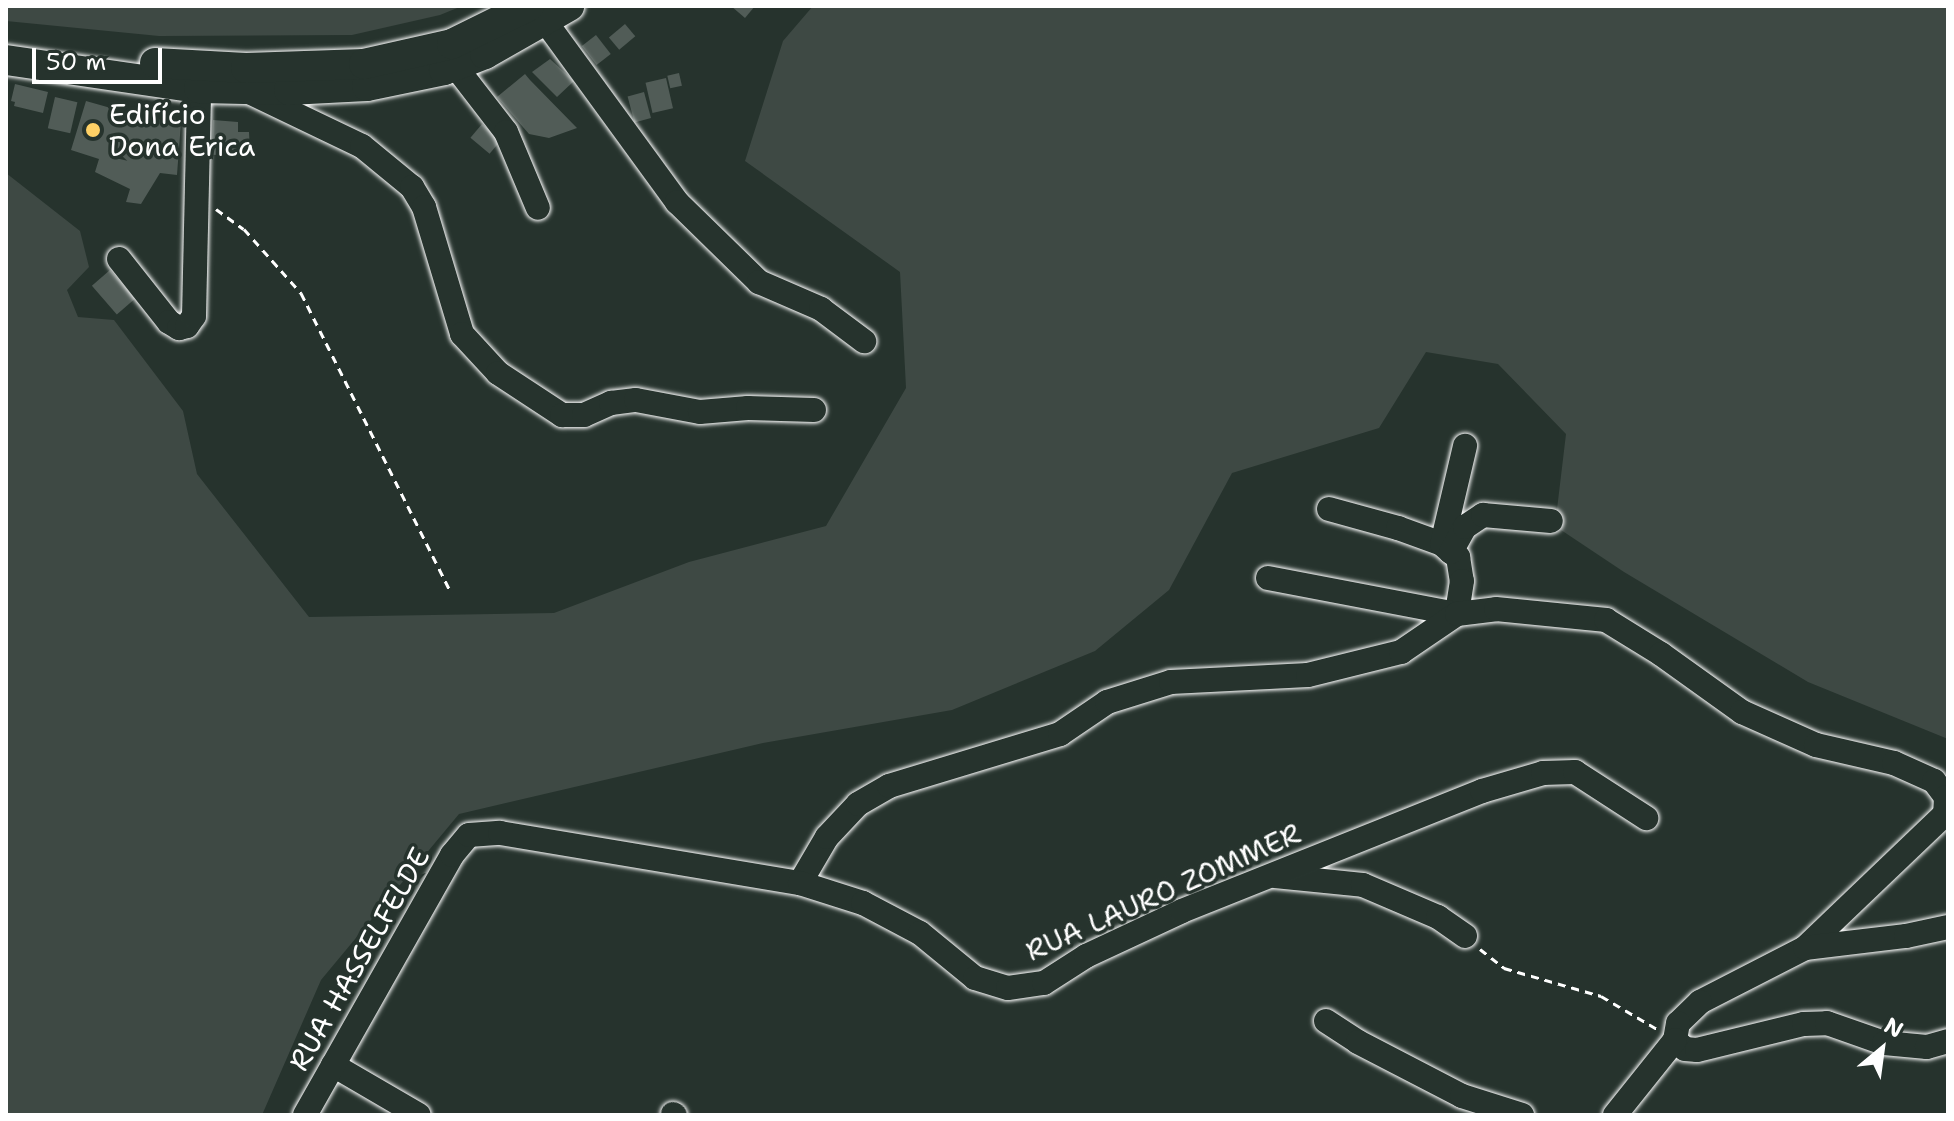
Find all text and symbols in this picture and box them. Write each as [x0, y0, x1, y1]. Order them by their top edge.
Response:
scale bar [36, 32, 166, 82]
text: 50 m [46, 46, 106, 78]
place label: Edifício Dona Erica [109, 97, 255, 163]
marker: Edifício Dona Erica [84, 121, 102, 139]
street label: RUA LAURO ZOMMER [1020, 816, 1306, 968]
street label: RUA HASSELFELDE [281, 841, 437, 1077]
north arrow [1842, 1009, 1922, 1089]
text: N [1879, 1011, 1909, 1044]

